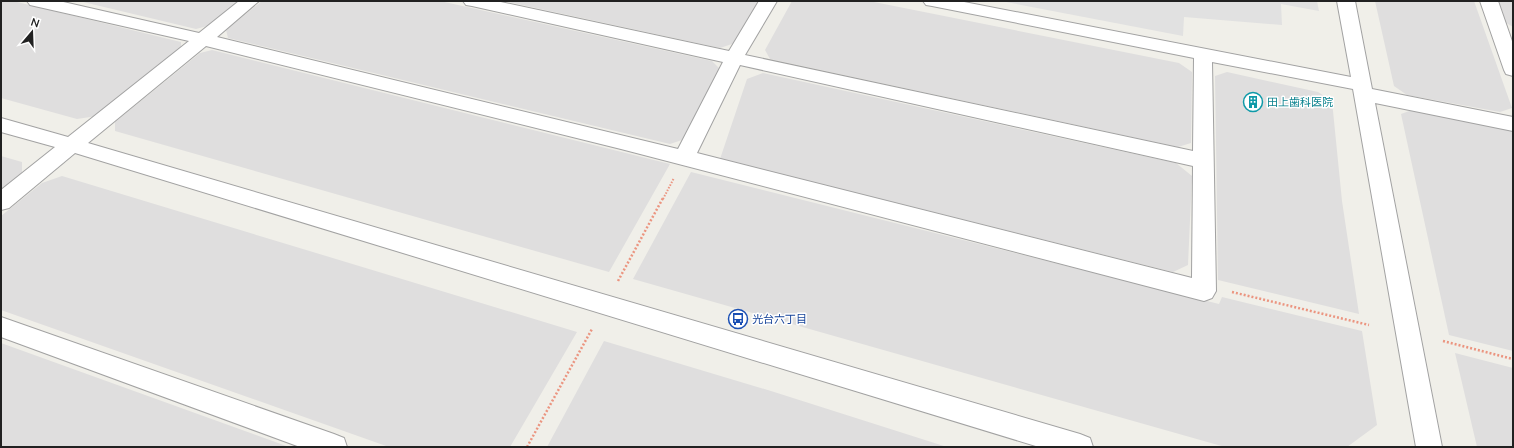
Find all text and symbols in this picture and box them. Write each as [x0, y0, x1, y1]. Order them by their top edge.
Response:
north arrow [12, 12, 52, 52]
text: N [29, 15, 41, 31]
building icon: 田上歯科医院 [1242, 91, 1264, 113]
place label: 田上歯科医院 [1267, 95, 1333, 109]
bus stop icon: 光台六丁目 [727, 308, 749, 330]
place label: 光台六丁目 [752, 312, 807, 326]

